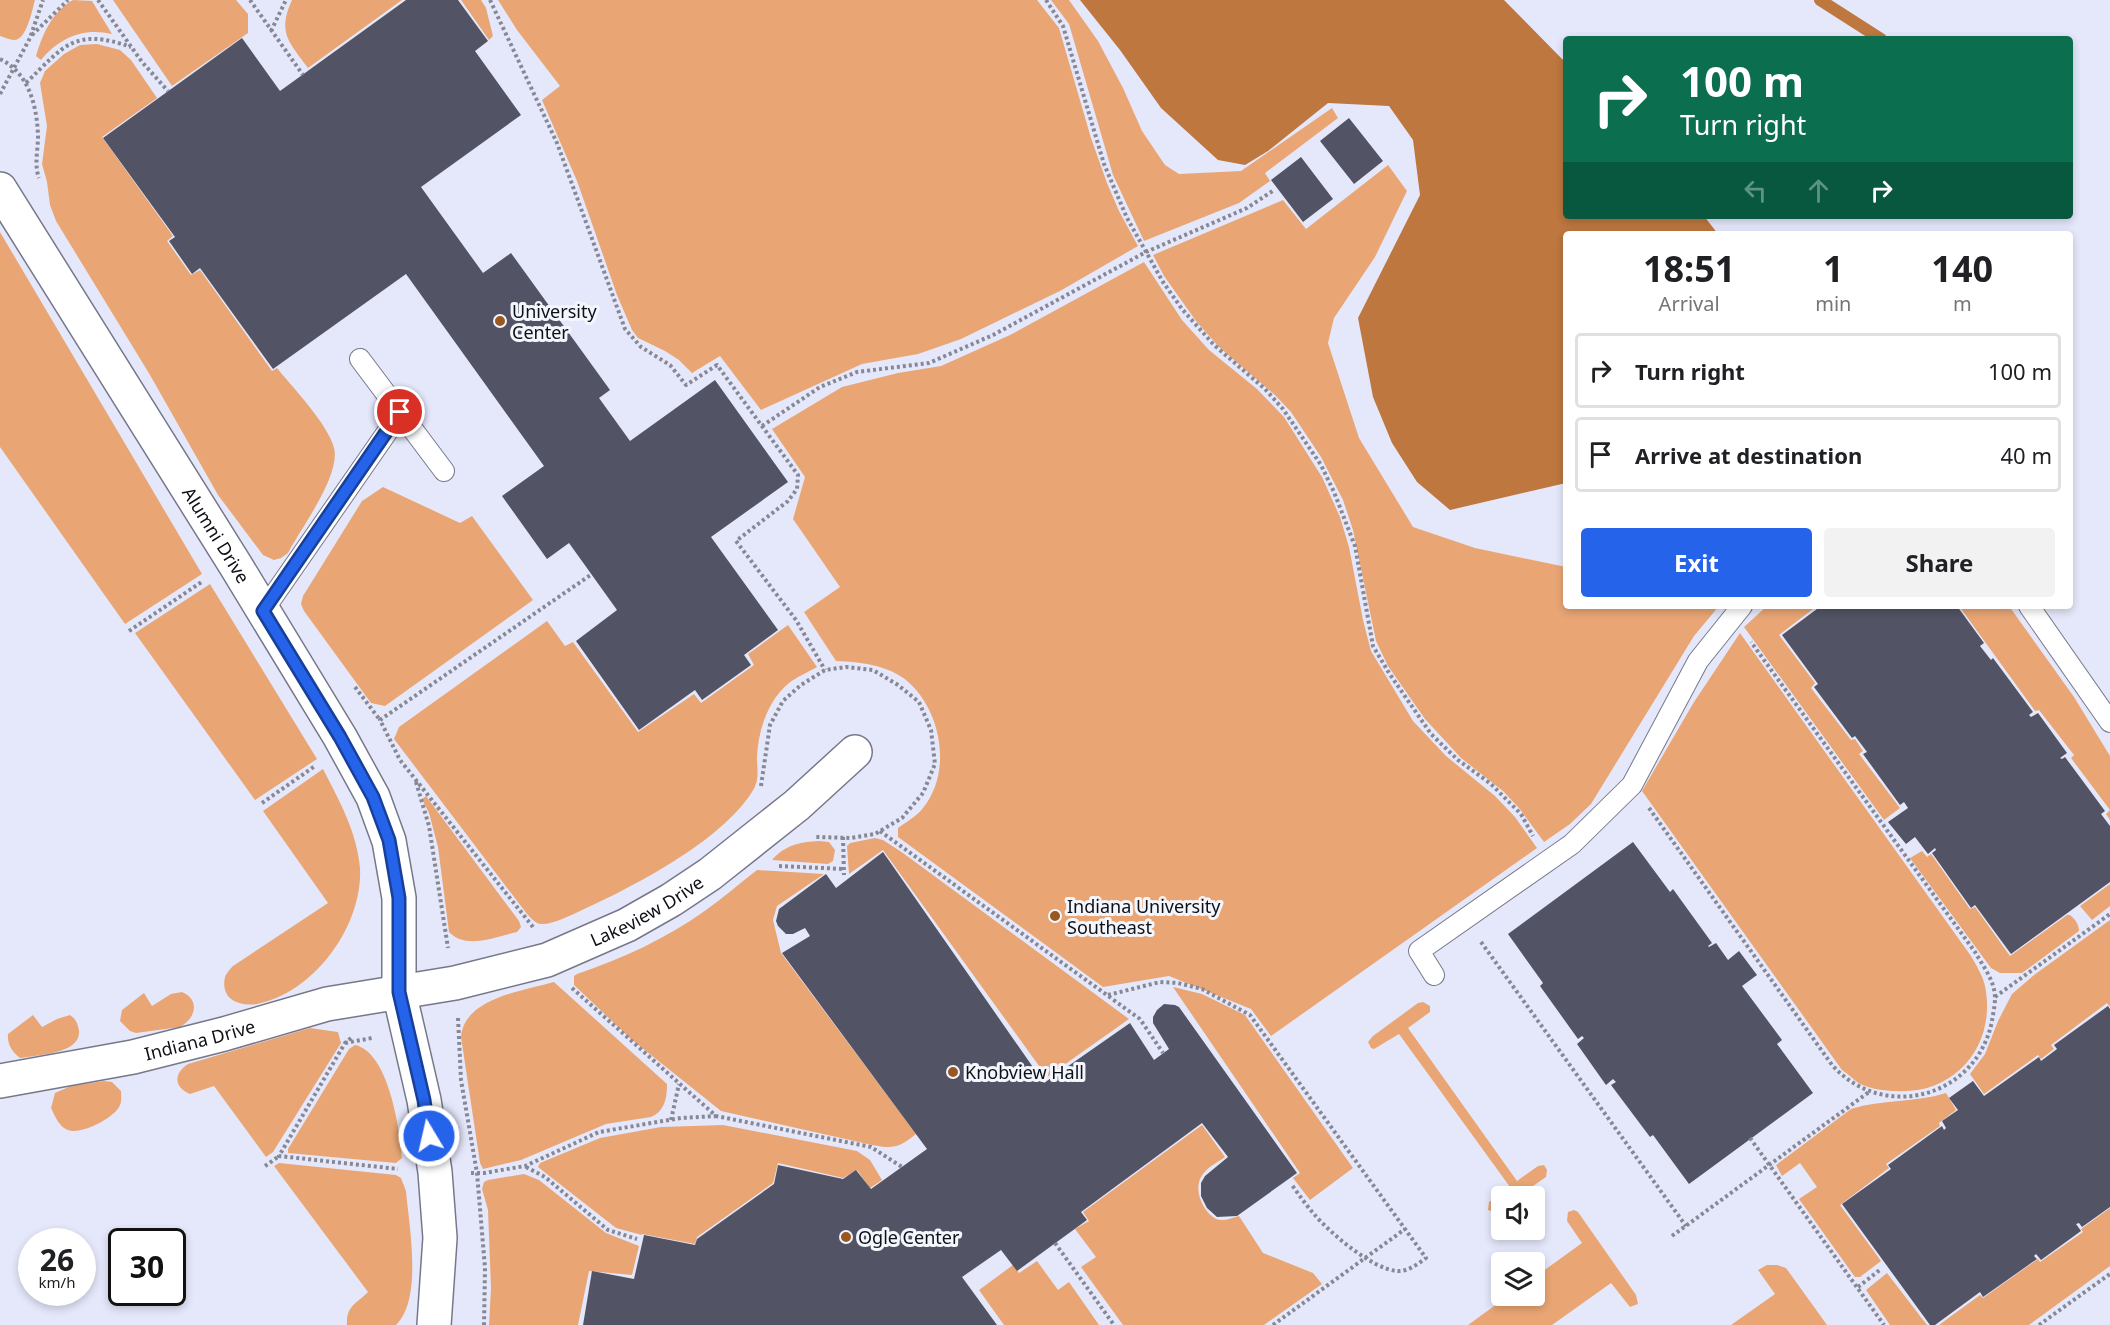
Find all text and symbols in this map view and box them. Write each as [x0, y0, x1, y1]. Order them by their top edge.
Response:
text: 100 m [1680, 52, 1804, 109]
icon: right [1581, 60, 1659, 138]
text: Turn right [1680, 106, 1806, 143]
icon: left [1739, 174, 1772, 207]
icon: ahead [1802, 174, 1835, 207]
icon: right [1865, 174, 1898, 207]
text: 18:51 [1643, 244, 1735, 293]
text: 1 [1823, 244, 1844, 293]
text: 140 [1931, 244, 1993, 293]
text: Arrival [1659, 290, 1720, 317]
text: min [1815, 290, 1851, 317]
text: m [1953, 290, 1972, 317]
place label: University Center [512, 299, 597, 344]
marker: University Center [493, 314, 507, 328]
icon: right [1584, 354, 1617, 387]
text: Turn right [1635, 356, 1745, 386]
text: 100 m [1988, 356, 2052, 386]
pin [374, 386, 425, 437]
icon: arrive [383, 395, 416, 428]
icon: arrive [1584, 438, 1617, 471]
text: Arrive at destination [1635, 440, 1862, 470]
text: 40 m [2001, 440, 2052, 470]
street label: Alumni Drive [177, 482, 256, 587]
button: Exit [1581, 528, 1812, 597]
button: Share [1824, 528, 2055, 597]
street label: Lakeview Drive [586, 870, 708, 952]
place label: Indiana University Southeast [1067, 894, 1221, 939]
marker: Indiana University Southeast [1048, 909, 1062, 923]
street label: Indiana Drive [142, 1014, 258, 1066]
place label: Knobview Hall [965, 1060, 1084, 1084]
marker: Knobview Hall [946, 1065, 960, 1079]
position arrow [397, 1104, 461, 1168]
map controls [1491, 1186, 1545, 1306]
button: sound [1491, 1186, 1545, 1240]
place label: Ogle Center [858, 1225, 960, 1249]
speed limit sign: 30 [108, 1228, 186, 1306]
marker: Ogle Center [839, 1230, 853, 1244]
text: 26 [40, 1239, 74, 1280]
button: layers [1491, 1252, 1545, 1306]
text: km/h [39, 1272, 75, 1292]

